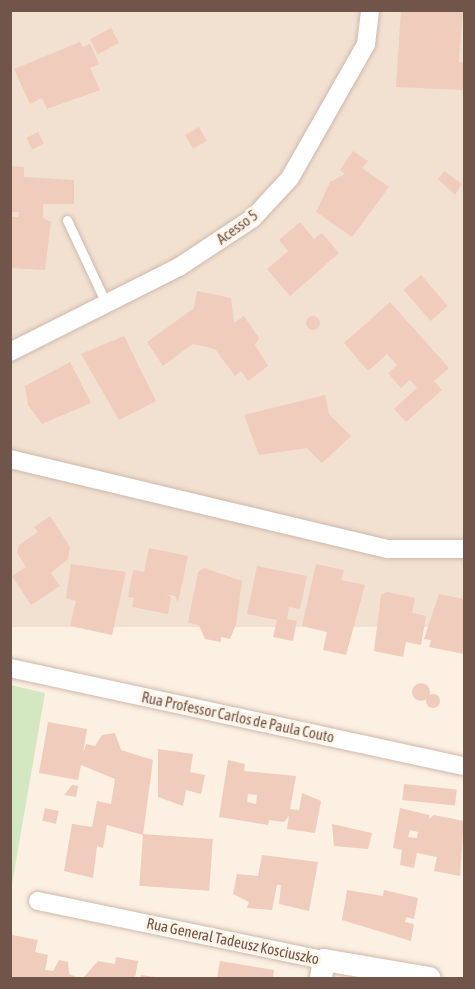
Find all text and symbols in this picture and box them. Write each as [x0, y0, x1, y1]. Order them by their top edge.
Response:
street label: Acesso 5 [213, 206, 261, 248]
street label: Rua Professor Carlos de Paula Couto [140, 688, 336, 746]
street label: Rua General Tadeusz Kosciuszko [145, 914, 321, 968]

